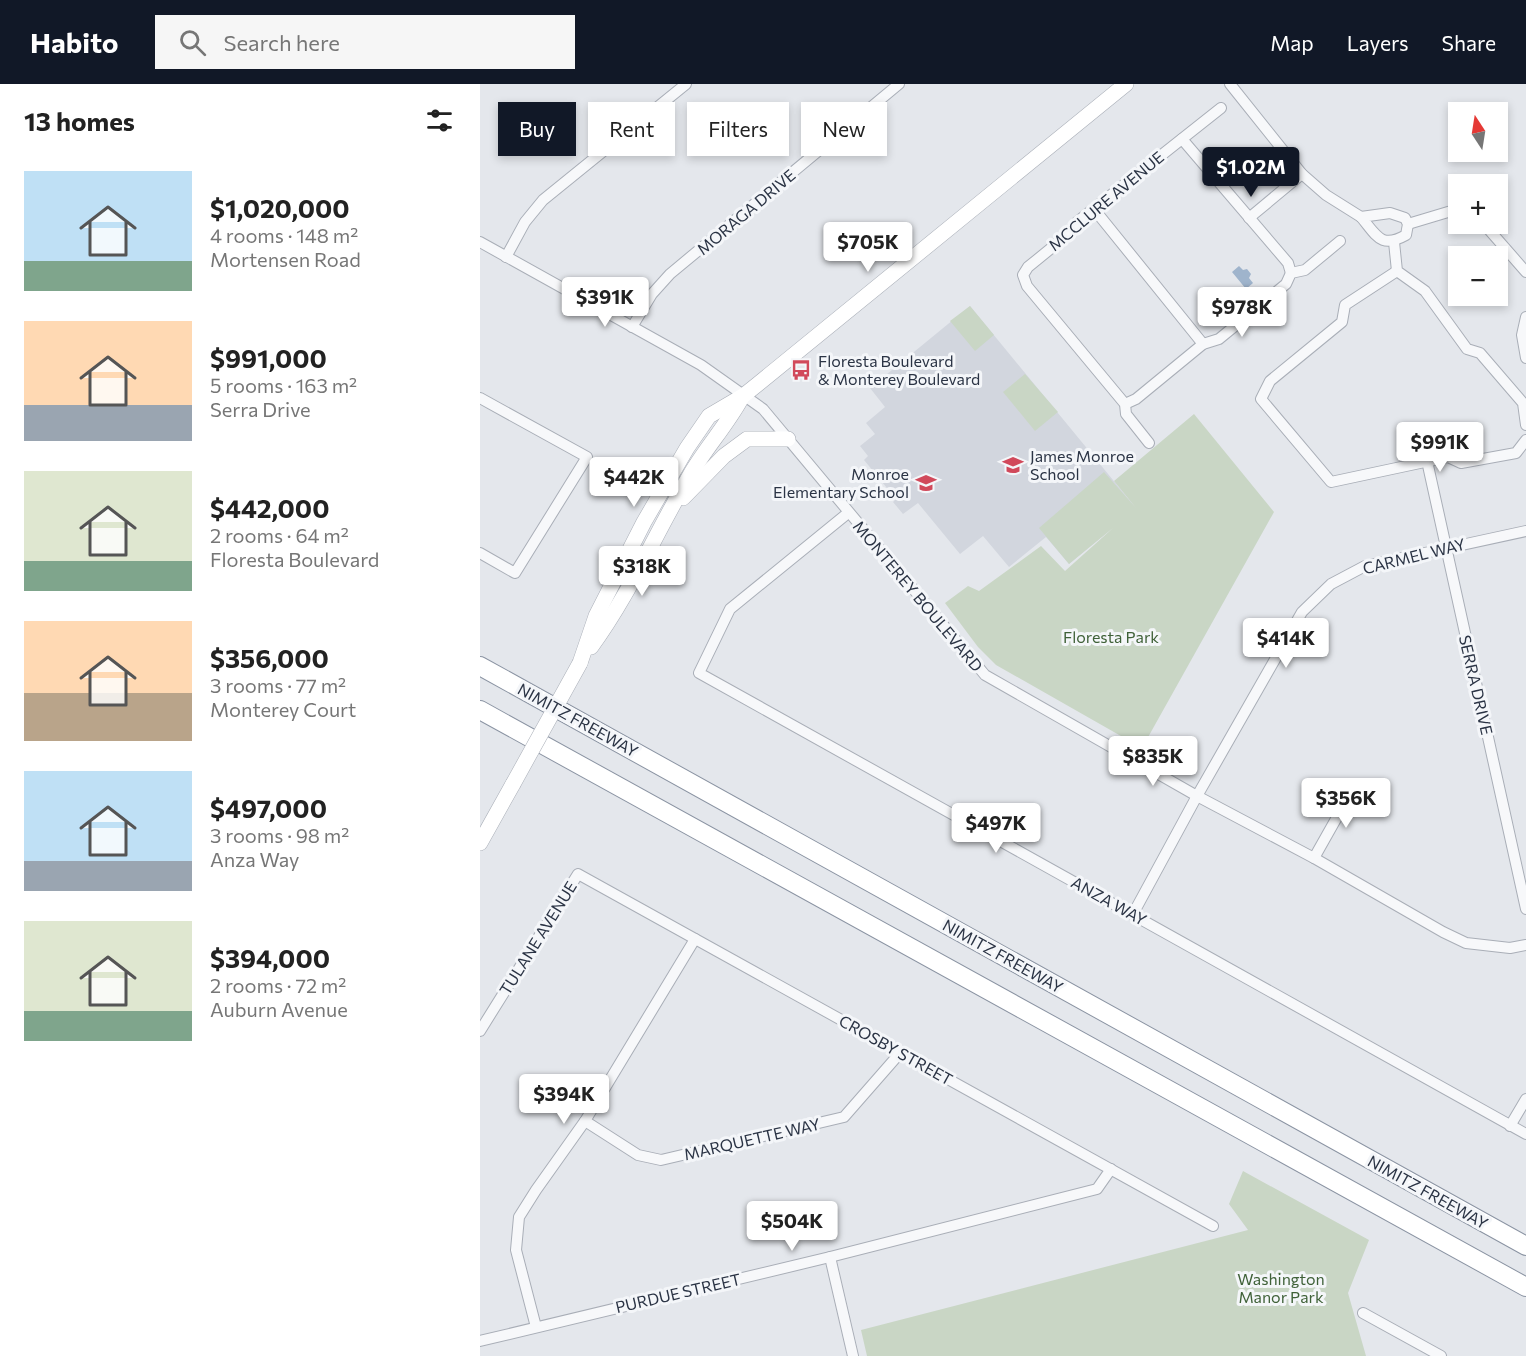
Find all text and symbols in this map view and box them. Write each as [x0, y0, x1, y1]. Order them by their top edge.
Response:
search box [155, 15, 575, 69]
text: Habito [30, 25, 119, 59]
icon: search [176, 26, 209, 59]
text: Search here [224, 29, 340, 56]
text: Map [1270, 30, 1314, 55]
text: Layers [1347, 30, 1409, 55]
text: Share [1442, 30, 1496, 55]
chip: Buy [498, 102, 576, 156]
chip: Rent [588, 102, 675, 156]
chip: Filters [687, 102, 789, 156]
chip: New [801, 102, 887, 156]
north arrow [1448, 102, 1508, 162]
map controls [1448, 102, 1508, 306]
icon: filters [423, 104, 456, 137]
text: 13 homes [24, 105, 135, 136]
street label: MCCLURE AVENUE [1044, 147, 1167, 254]
pin: $1.02M [1202, 147, 1300, 198]
text: $1.02M [1216, 154, 1286, 178]
street label: MORAGA DRIVE [693, 165, 799, 258]
button: + [1448, 174, 1508, 234]
text: $1,020,000 [210, 192, 349, 223]
icon: home [72, 195, 144, 267]
pin: $705K [826, 222, 910, 273]
text: 4 rooms · 148 m² [210, 223, 358, 247]
text: $705K [837, 229, 899, 253]
button: − [1448, 246, 1508, 306]
text: Mortensen Road [210, 247, 361, 271]
pin: $391K [563, 277, 647, 328]
text: $391K [576, 284, 634, 308]
pin: $978K [1200, 287, 1284, 338]
text: $978K [1212, 294, 1272, 318]
text: $991,000 [210, 342, 327, 373]
icon: home [72, 345, 144, 417]
place label: Floresta Boulevard & Monterey Boulevard [818, 351, 980, 388]
bus stop icon: Floresta Boulevard & Monterey Boulevard [789, 358, 813, 382]
text: 5 rooms · 163 m² [210, 373, 357, 397]
text: Serra Drive [210, 397, 311, 421]
pin: $991K [1398, 422, 1482, 473]
text: $991K [1410, 429, 1470, 453]
place label: James Monroe School [1030, 446, 1134, 483]
school or university icon: James Monroe School [1001, 453, 1025, 477]
pin: $442K [592, 457, 676, 508]
text: $442K [603, 464, 665, 488]
place label: Monroe Elementary School [773, 464, 909, 501]
school or university icon: Monroe Elementary School [914, 471, 938, 495]
text: $442,000 [210, 492, 329, 523]
icon: home [72, 495, 144, 567]
street label: MONTEREY BOULEVARD [850, 517, 987, 675]
text: 2 rooms · 64 m² [210, 523, 349, 547]
street label: CARMEL WAY [1361, 533, 1468, 577]
pin: $318K [600, 546, 684, 597]
text: Floresta Boulevard [210, 547, 379, 571]
text: $318K [613, 553, 671, 577]
pin: $414K [1244, 618, 1328, 669]
text: $414K [1257, 625, 1315, 649]
park label: Floresta Park [1063, 627, 1159, 646]
street label: SERRA DRIVE [1456, 633, 1497, 737]
text: $356,000 [210, 642, 329, 673]
icon: home [72, 645, 144, 717]
text: 3 rooms · 77 m² [210, 673, 346, 697]
street label: NIMITZ FREEWAY [515, 679, 642, 761]
text: Monterey Court [210, 697, 356, 721]
pin: $835K [1111, 736, 1195, 787]
text: $835K [1122, 743, 1184, 767]
pin: $356K [1304, 778, 1388, 829]
text: $356K [1315, 785, 1377, 809]
text: $497,000 [210, 792, 327, 823]
icon: home [72, 795, 144, 867]
pin: $497K [954, 803, 1038, 854]
text: $497K [966, 810, 1026, 834]
text: 3 rooms · 98 m² [210, 823, 349, 847]
text: Anza Way [210, 847, 299, 871]
street label: ANZA WAY [1068, 872, 1151, 929]
street label: TULANE AVENUE [495, 877, 580, 998]
street label: NIMITZ FREEWAY [940, 915, 1067, 997]
text: $394,000 [210, 942, 330, 973]
icon: home [72, 945, 144, 1017]
text: 2 rooms · 72 m² [210, 973, 346, 997]
text: Auburn Avenue [210, 997, 348, 1021]
street label: CROSBY STREET [836, 1010, 956, 1089]
pin: $394K [522, 1074, 606, 1125]
text: $394K [533, 1081, 595, 1105]
street label: MARQUETTE WAY [682, 1113, 822, 1163]
street label: NIMITZ FREEWAY [1365, 1151, 1492, 1233]
pin: $504K [750, 1201, 834, 1252]
text: $504K [761, 1208, 823, 1232]
street label: PURDUE STREET [613, 1269, 742, 1316]
park label: Washington Manor Park [1237, 1269, 1325, 1306]

